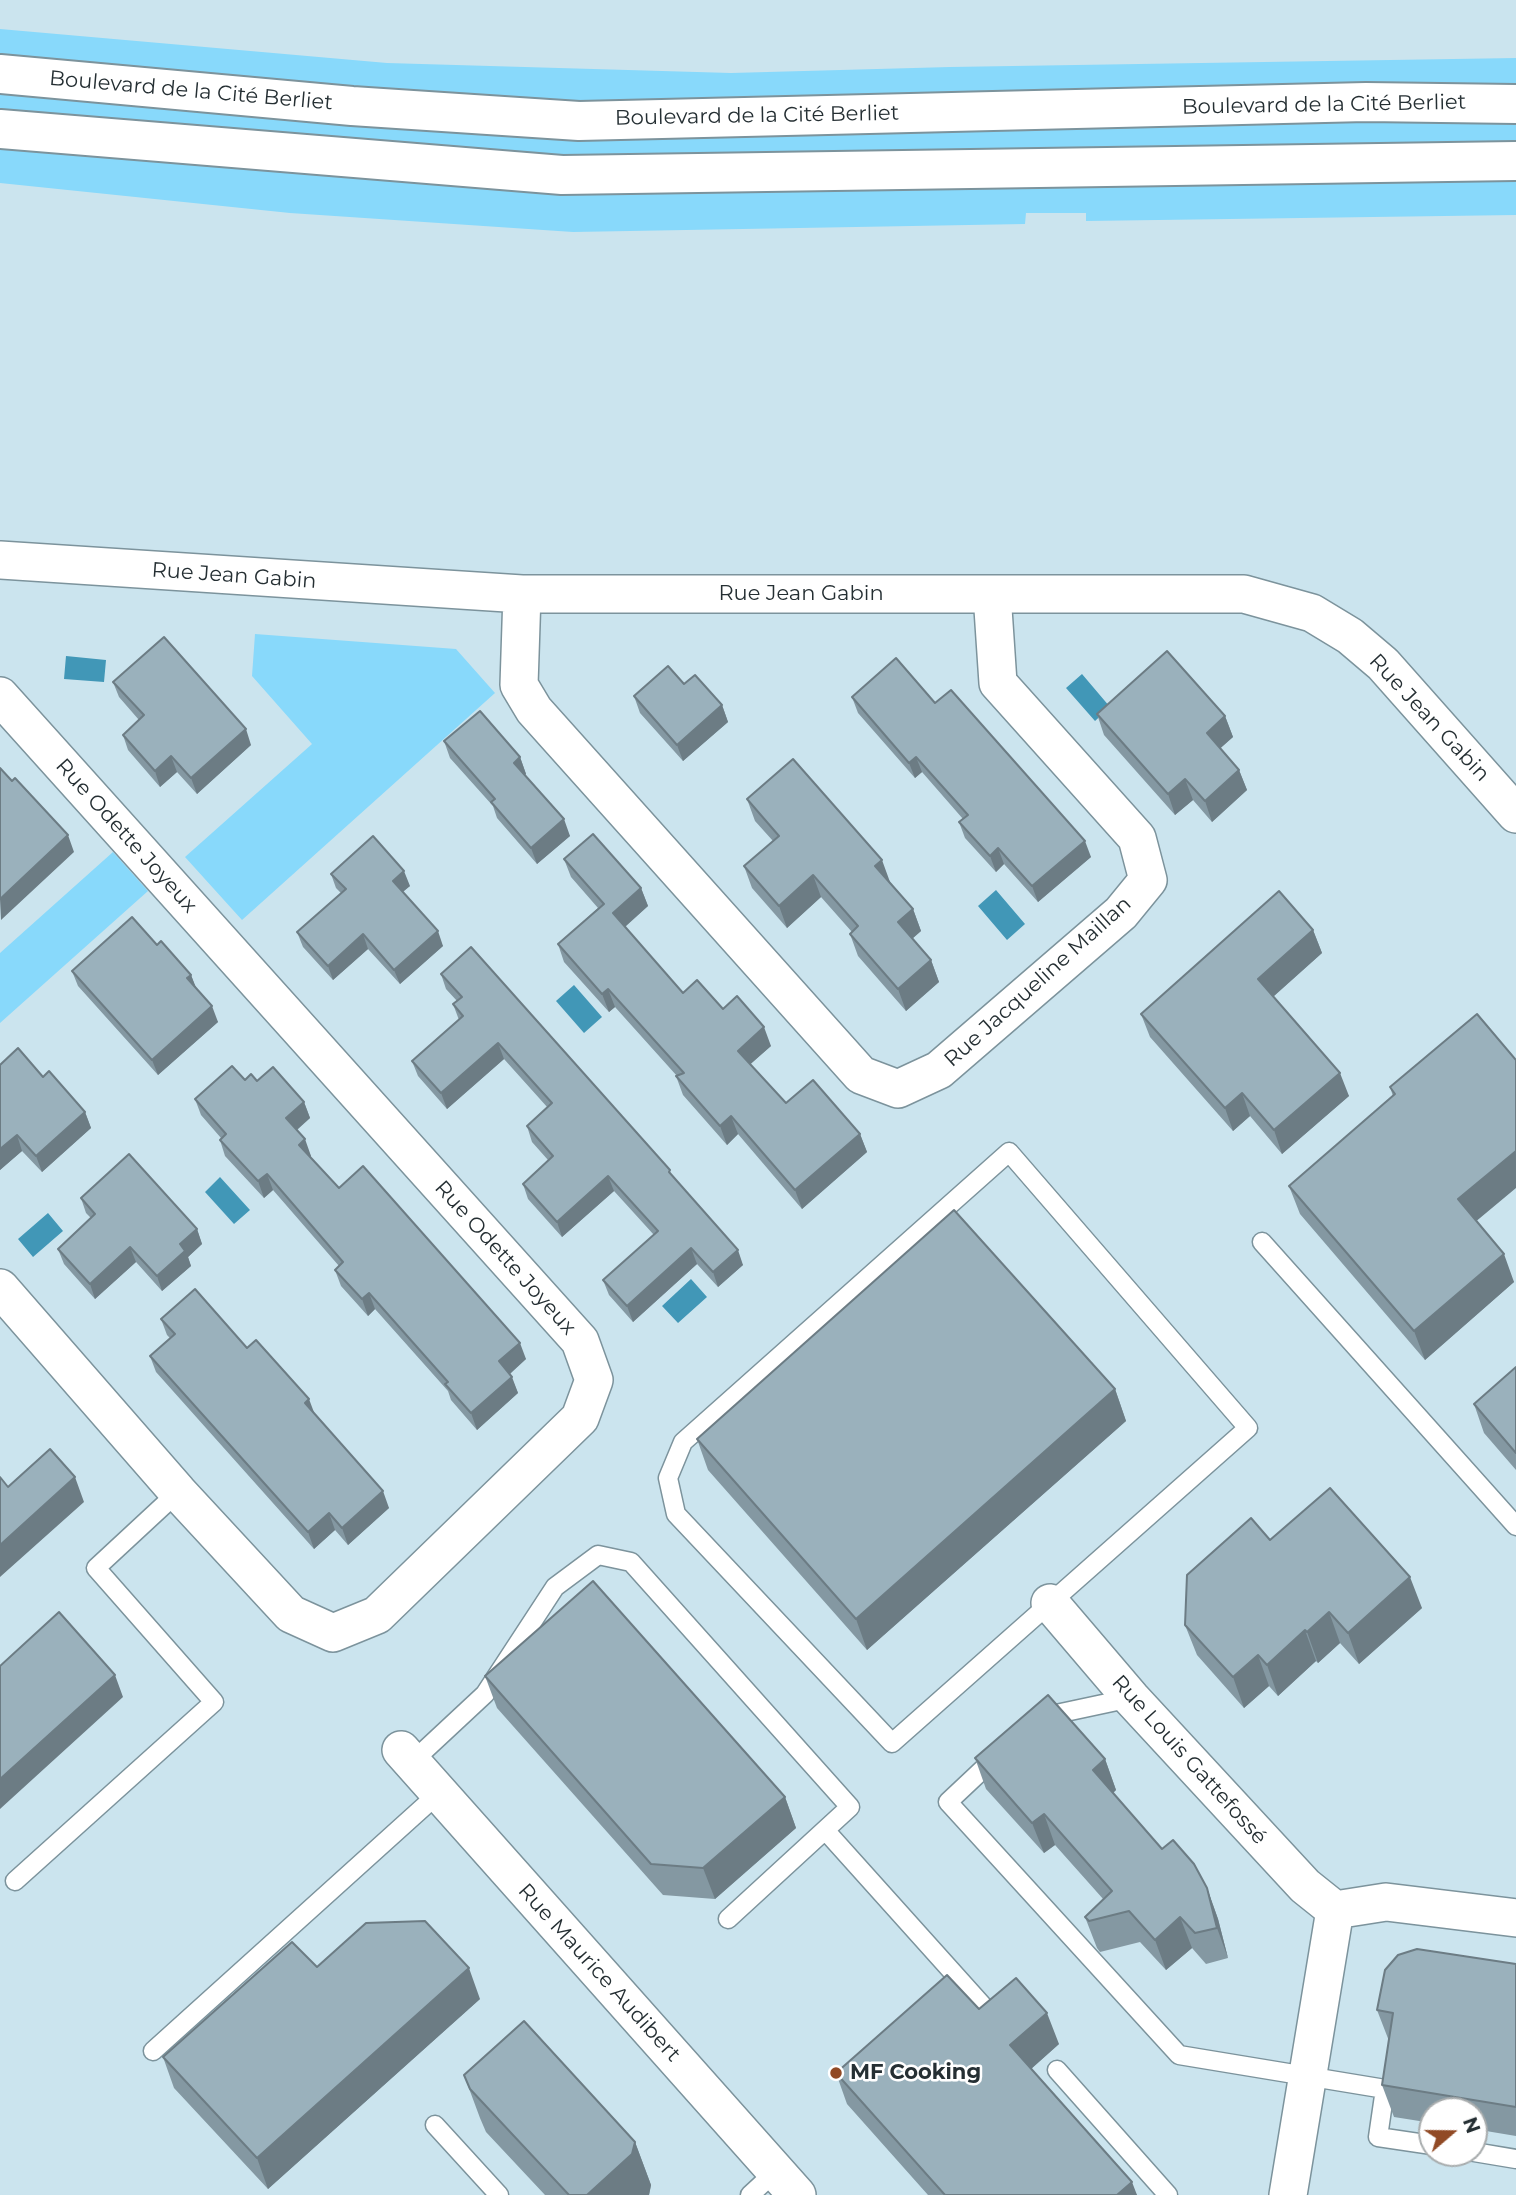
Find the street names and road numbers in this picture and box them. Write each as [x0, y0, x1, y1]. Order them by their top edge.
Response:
street label: Boulevard de la Cité Berliet [48, 66, 334, 116]
street label: Boulevard de la Cité Berliet [1182, 90, 1466, 120]
street label: Boulevard de la Cité Berliet [615, 101, 899, 131]
street label: Rue Jean Gabin [151, 558, 317, 594]
street label: Rue Jean Gabin [718, 581, 884, 607]
street label: Rue Jean Gabin [1363, 649, 1495, 787]
street label: Rue Odette Joyeux [50, 754, 202, 918]
street label: Rue Jacqueline Maillan [939, 891, 1137, 1073]
street label: Rue Odette Joyeux [429, 1176, 581, 1340]
street label: Rue Louis Gattefossé [1106, 1670, 1272, 1850]
street label: Rue Maurice Audibert [512, 1879, 686, 2067]

